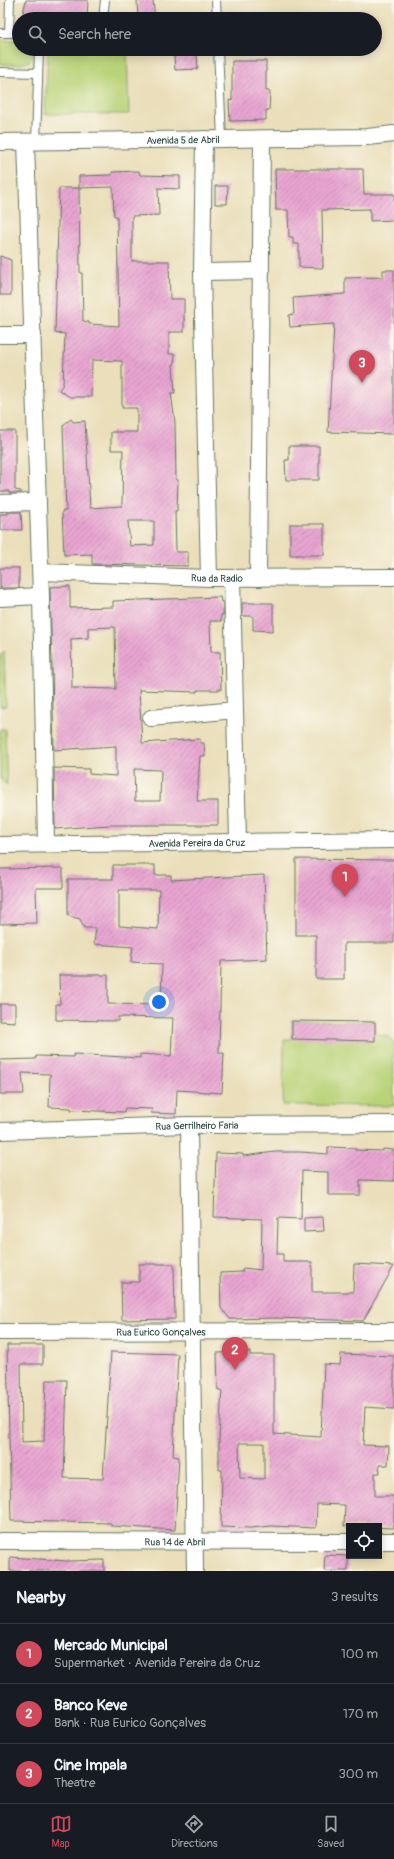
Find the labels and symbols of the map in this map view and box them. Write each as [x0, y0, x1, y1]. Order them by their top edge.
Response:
street label: Avenida 5 de Abril [146, 134, 220, 147]
pin: 3 [349, 350, 375, 383]
street label: Rua da Radio [191, 572, 244, 585]
street label: Avenida Pereira da Cruz [148, 837, 246, 850]
pin: 1 [332, 864, 358, 897]
your location [149, 992, 169, 1012]
street label: Rua Gerrilheiro Faria [155, 1120, 239, 1133]
street label: Rua Eurico Gonçalves [116, 1326, 206, 1339]
pin: 2 [222, 1337, 248, 1370]
street label: Rua 14 de Abril [145, 1536, 205, 1549]

